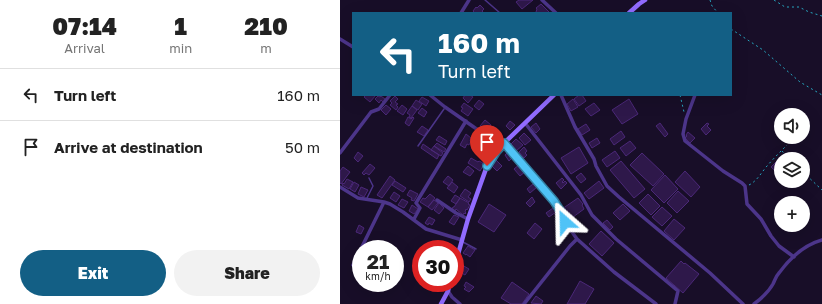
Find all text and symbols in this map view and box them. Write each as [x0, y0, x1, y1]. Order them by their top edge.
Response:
text: 07:14 [52, 11, 117, 40]
text: 1 [174, 11, 187, 40]
text: 210 [244, 11, 288, 40]
text: 160 m [438, 26, 520, 59]
icon: left [372, 28, 424, 80]
text: Arrival [64, 40, 105, 56]
text: min [169, 40, 192, 56]
text: m [260, 40, 272, 56]
text: Turn left [438, 60, 511, 82]
icon: left [20, 84, 42, 106]
text: Turn left [54, 86, 116, 104]
text: 160 m [277, 86, 320, 104]
map controls [774, 108, 810, 232]
button: sound [774, 108, 810, 144]
pin [470, 125, 504, 166]
icon: arrive [476, 131, 498, 153]
icon: arrive [20, 136, 42, 158]
text: Arrive at destination [54, 138, 203, 156]
text: 50 m [285, 138, 320, 156]
button: layers [774, 152, 810, 188]
button: + [774, 196, 810, 232]
position arrow [544, 201, 586, 243]
speed limit sign: 30 [412, 240, 464, 292]
text: 21 [367, 249, 389, 273]
button: Exit [20, 250, 166, 296]
button: Share [174, 250, 320, 296]
text: km/h [365, 270, 391, 282]

